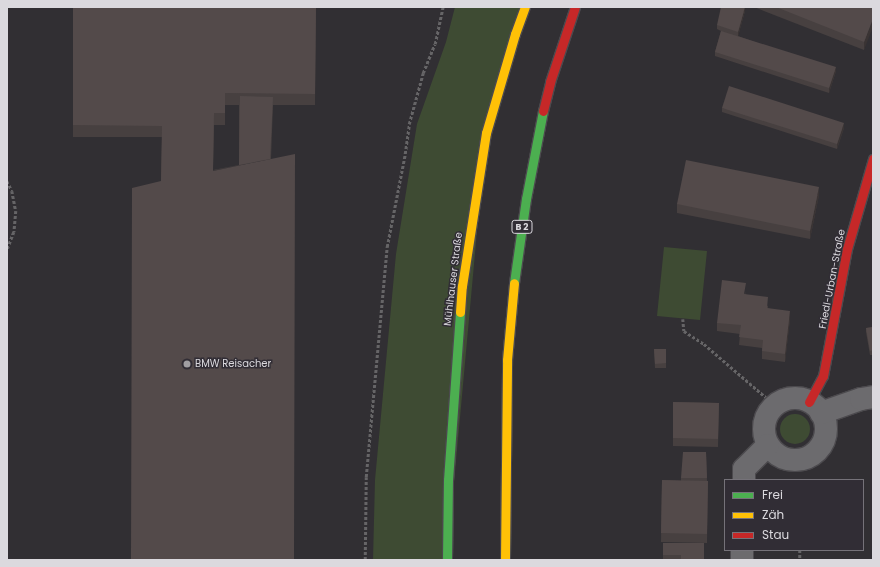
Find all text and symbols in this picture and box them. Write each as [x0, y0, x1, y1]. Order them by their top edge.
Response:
road number: B 2 [511, 220, 533, 234]
street label: Friedl-Urban-Straße [816, 228, 848, 330]
street label: Mühlhauser Straße [441, 231, 465, 327]
place label: BMW Reisacher [195, 358, 271, 370]
marker: BMW Reisacher [182, 359, 192, 369]
legend [724, 479, 864, 551]
text: Frei [762, 486, 783, 503]
text: Zäh [762, 506, 784, 523]
text: Stau [762, 526, 789, 543]

